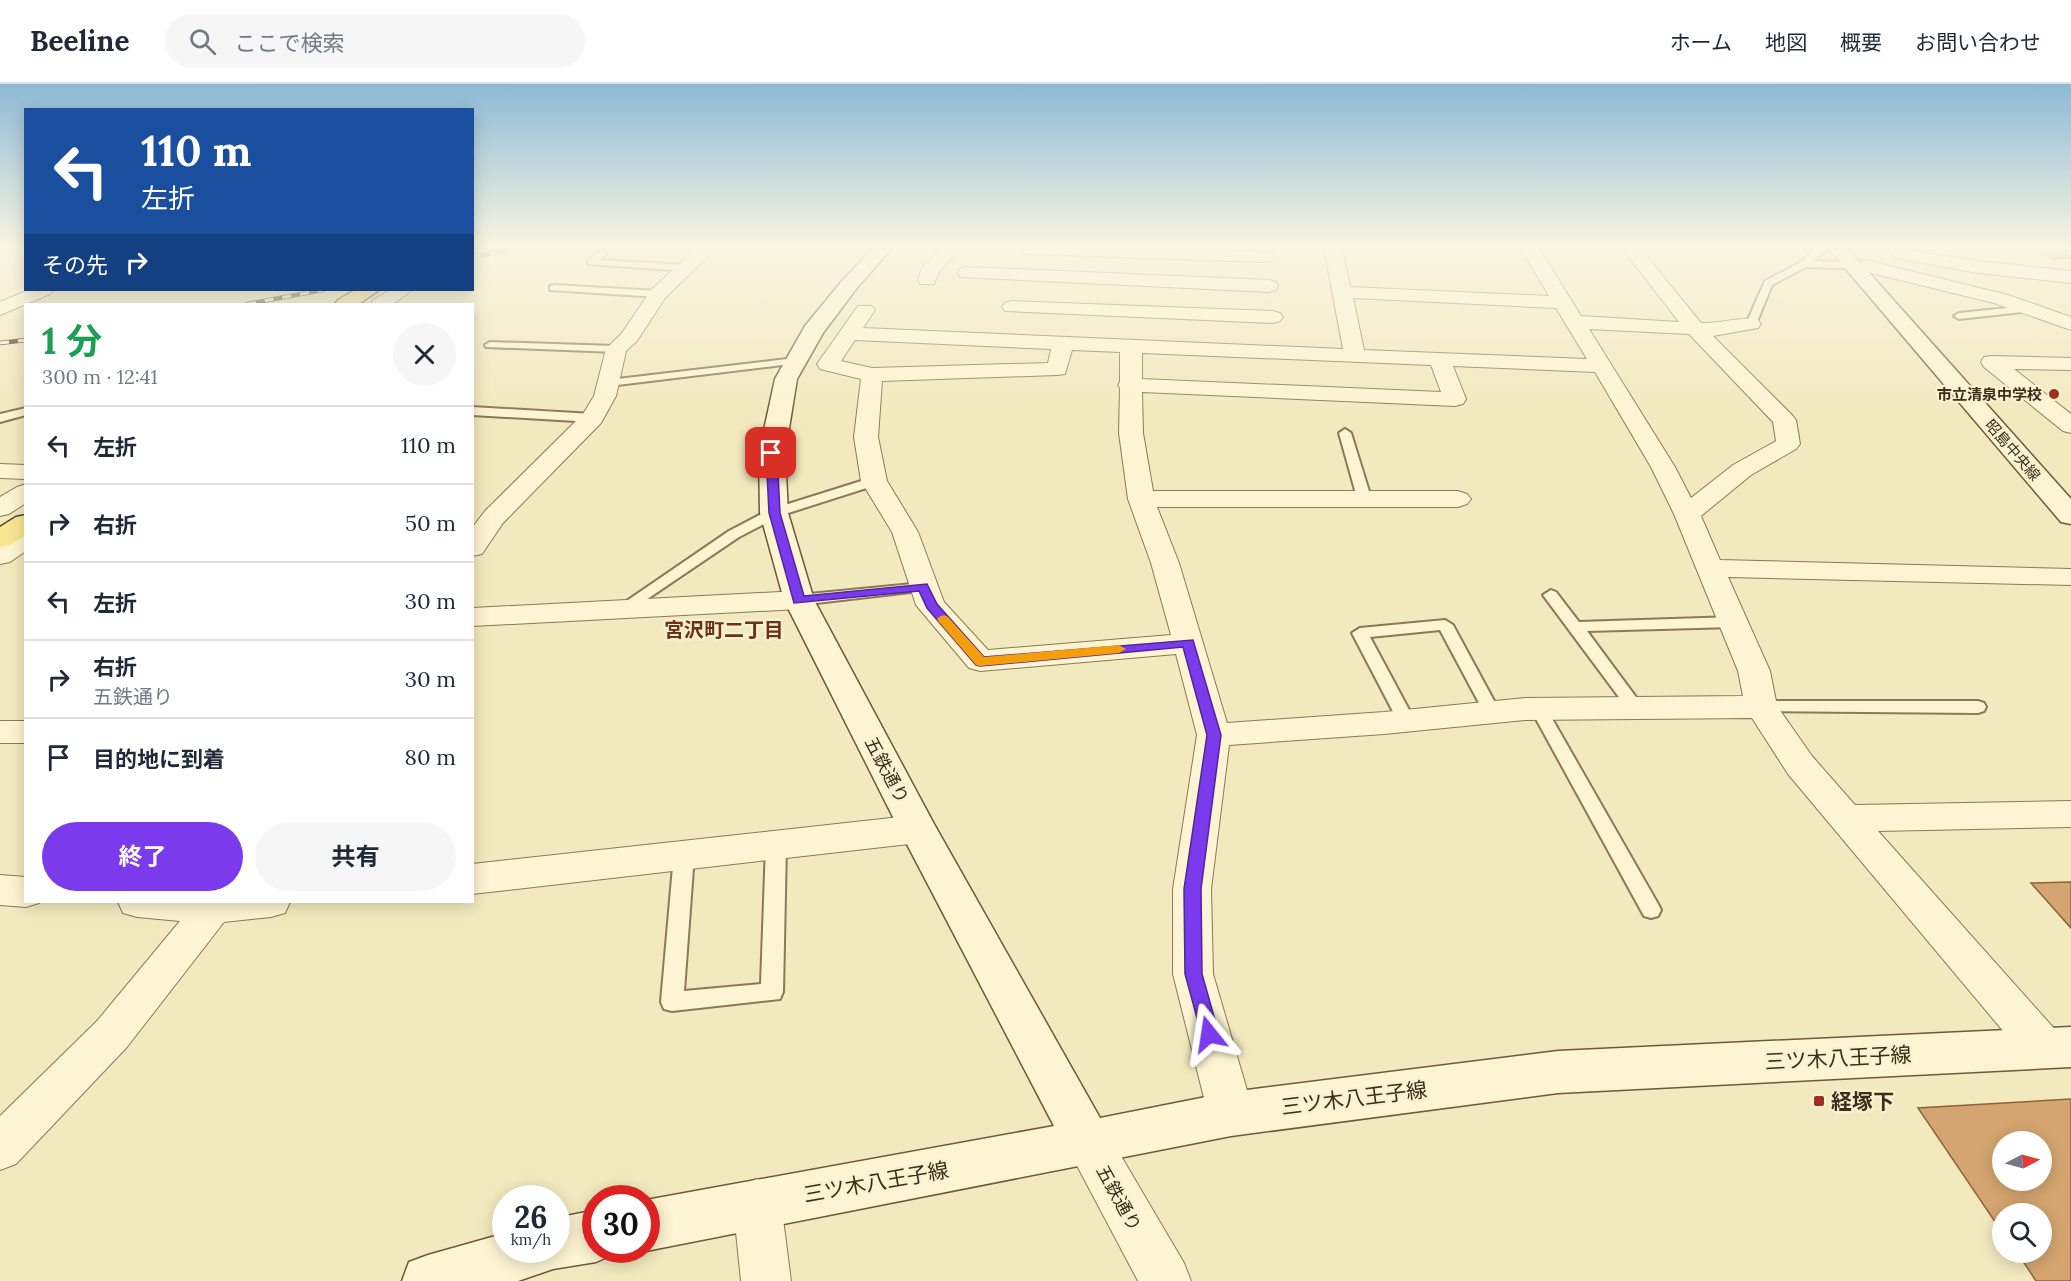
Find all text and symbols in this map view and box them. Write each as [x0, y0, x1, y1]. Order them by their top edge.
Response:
search box [165, 14, 585, 68]
text: Beeline [30, 23, 129, 59]
icon: search [186, 25, 219, 58]
text: ここで検索 [234, 29, 344, 57]
text: ホーム [1670, 29, 1732, 56]
text: 地図 [1765, 29, 1807, 56]
text: 概要 [1840, 29, 1882, 56]
text: お問い合わせ [1915, 29, 2041, 56]
text: 110 m [141, 124, 252, 178]
icon: left [42, 132, 120, 210]
text: 左折 [141, 181, 195, 215]
icon: right [120, 246, 153, 279]
text: その先 [42, 251, 108, 279]
text: 1 分 [42, 318, 102, 364]
button: close [393, 323, 456, 386]
text: 300 m · 12:41 [42, 364, 158, 389]
place label: 市立清泉中学校 [1937, 385, 2042, 404]
marker: 市立清泉中学校 [2047, 387, 2061, 401]
street label: 昭島中央線 [1981, 415, 2045, 485]
pin [745, 427, 796, 478]
icon: left [42, 429, 75, 462]
text: 110 m [401, 431, 456, 459]
text: 左折 [93, 433, 137, 461]
icon: arrive [754, 436, 787, 469]
icon: right [42, 507, 75, 540]
text: 50 m [405, 509, 456, 537]
text: 右折 [93, 511, 137, 539]
icon: left [42, 585, 75, 618]
text: 30 m [405, 587, 456, 615]
text: 左折 [93, 589, 137, 617]
district label: 宮沢町二丁目 [664, 617, 784, 642]
text: 右折 [93, 653, 137, 681]
icon: right [42, 663, 75, 696]
text: 30 m [405, 665, 456, 693]
text: 五鉄通り [93, 684, 173, 709]
street label: 五鉄通り [860, 733, 914, 807]
icon: arrive [42, 741, 75, 774]
text: 80 m [405, 743, 456, 771]
text: 目的地に到着 [93, 745, 225, 773]
button: 終了 [42, 822, 243, 891]
button: 共有 [255, 822, 456, 891]
position arrow [1177, 1002, 1241, 1066]
street label: 三ツ木八王子線 [1764, 1041, 1912, 1075]
street label: 三ツ木八王子線 [1279, 1076, 1429, 1120]
place label: 経塚下 [1831, 1088, 1894, 1115]
marker: 経塚下 [1812, 1094, 1826, 1108]
north arrow [1992, 1131, 2052, 1191]
map controls [1992, 1131, 2052, 1263]
street label: 三ツ木八王子線 [801, 1156, 951, 1208]
street label: 五鉄通り [1091, 1161, 1147, 1235]
speed limit sign: 30 [582, 1185, 660, 1263]
text: 26 [514, 1198, 548, 1236]
button: search [1992, 1203, 2052, 1263]
text: km/h [511, 1230, 551, 1249]

